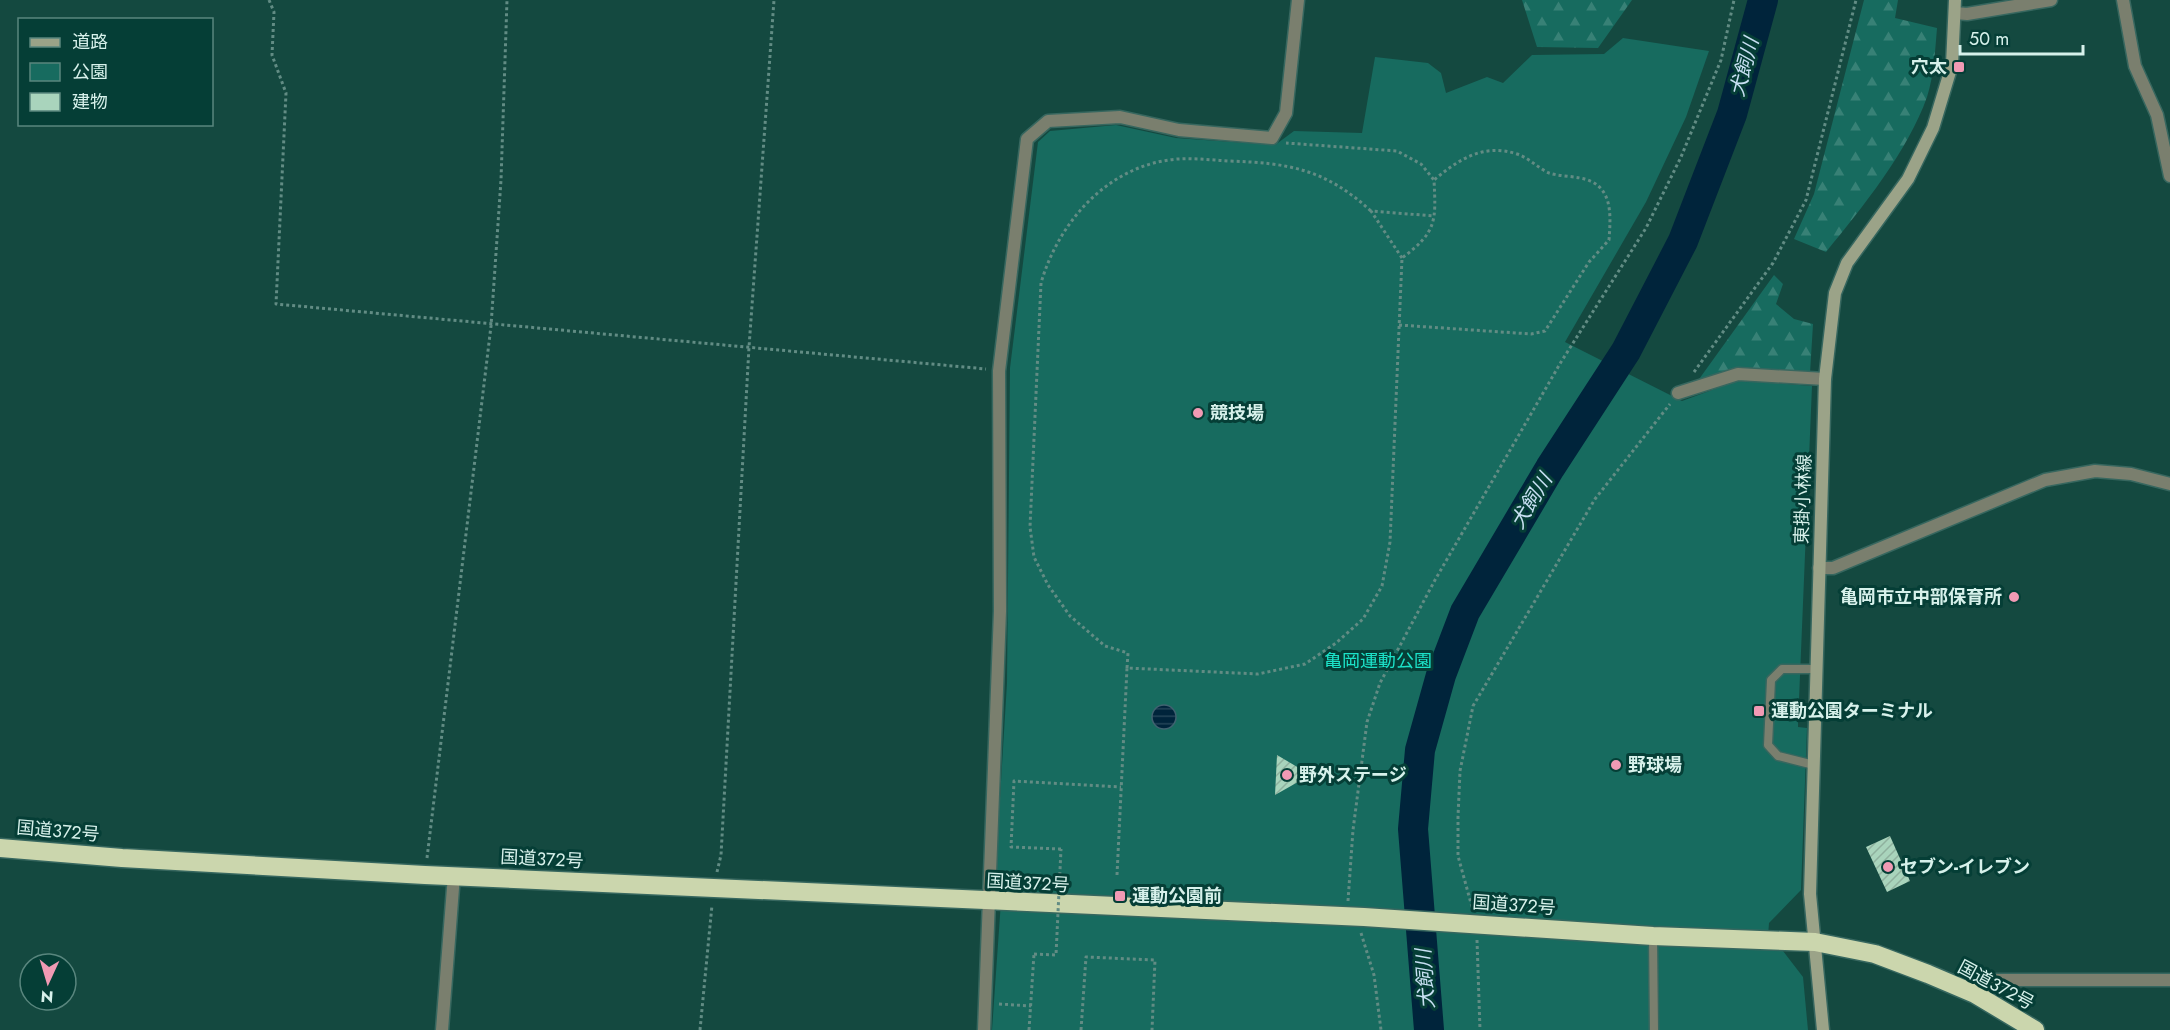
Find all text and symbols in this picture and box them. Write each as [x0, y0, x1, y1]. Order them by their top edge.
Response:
legend [18, 18, 213, 126]
scale bar [1960, 18, 2083, 56]
text: 50 m [1969, 26, 2009, 52]
text: 道路 [72, 29, 108, 55]
water label: 犬飼川 [1723, 32, 1767, 100]
place label: 穴太 [1911, 54, 1947, 80]
text: 公園 [72, 59, 108, 85]
marker: 穴太 [1952, 60, 1966, 74]
text: 建物 [72, 89, 108, 115]
place label: 競技場 [1210, 400, 1264, 426]
marker: 競技場 [1191, 406, 1205, 420]
street label: 東掛小林線 [1788, 454, 1818, 544]
water label: 犬飼川 [1504, 466, 1560, 534]
place label: 亀岡市立中部保育所 [1840, 584, 2002, 610]
marker: 亀岡市立中部保育所 [2007, 590, 2021, 604]
park label: 亀岡運動公園 [1324, 648, 1432, 674]
place label: 運動公園ターミナル [1771, 698, 1933, 724]
marker: 運動公園ターミナル [1752, 704, 1766, 718]
place label: 野球場 [1628, 752, 1682, 778]
marker: 野球場 [1609, 758, 1623, 772]
place label: 野外ステージ [1299, 762, 1407, 788]
marker: 野外ステージ [1280, 768, 1294, 782]
street label: 国道372号 [15, 814, 101, 848]
street label: 国道372号 [500, 844, 584, 874]
place label: セブン-イレブン [1900, 854, 2030, 880]
marker: セブン-イレブン [1881, 860, 1895, 874]
street label: 国道372号 [986, 868, 1070, 898]
place label: 運動公園前 [1132, 883, 1222, 909]
marker: 運動公園前 [1113, 889, 1127, 903]
street label: 国道372号 [1472, 889, 1556, 921]
water label: 犬飼川 [1409, 946, 1442, 1010]
north arrow [18, 952, 78, 1012]
street label: 国道372号 [1953, 954, 2039, 1016]
text: N [40, 985, 54, 1008]

